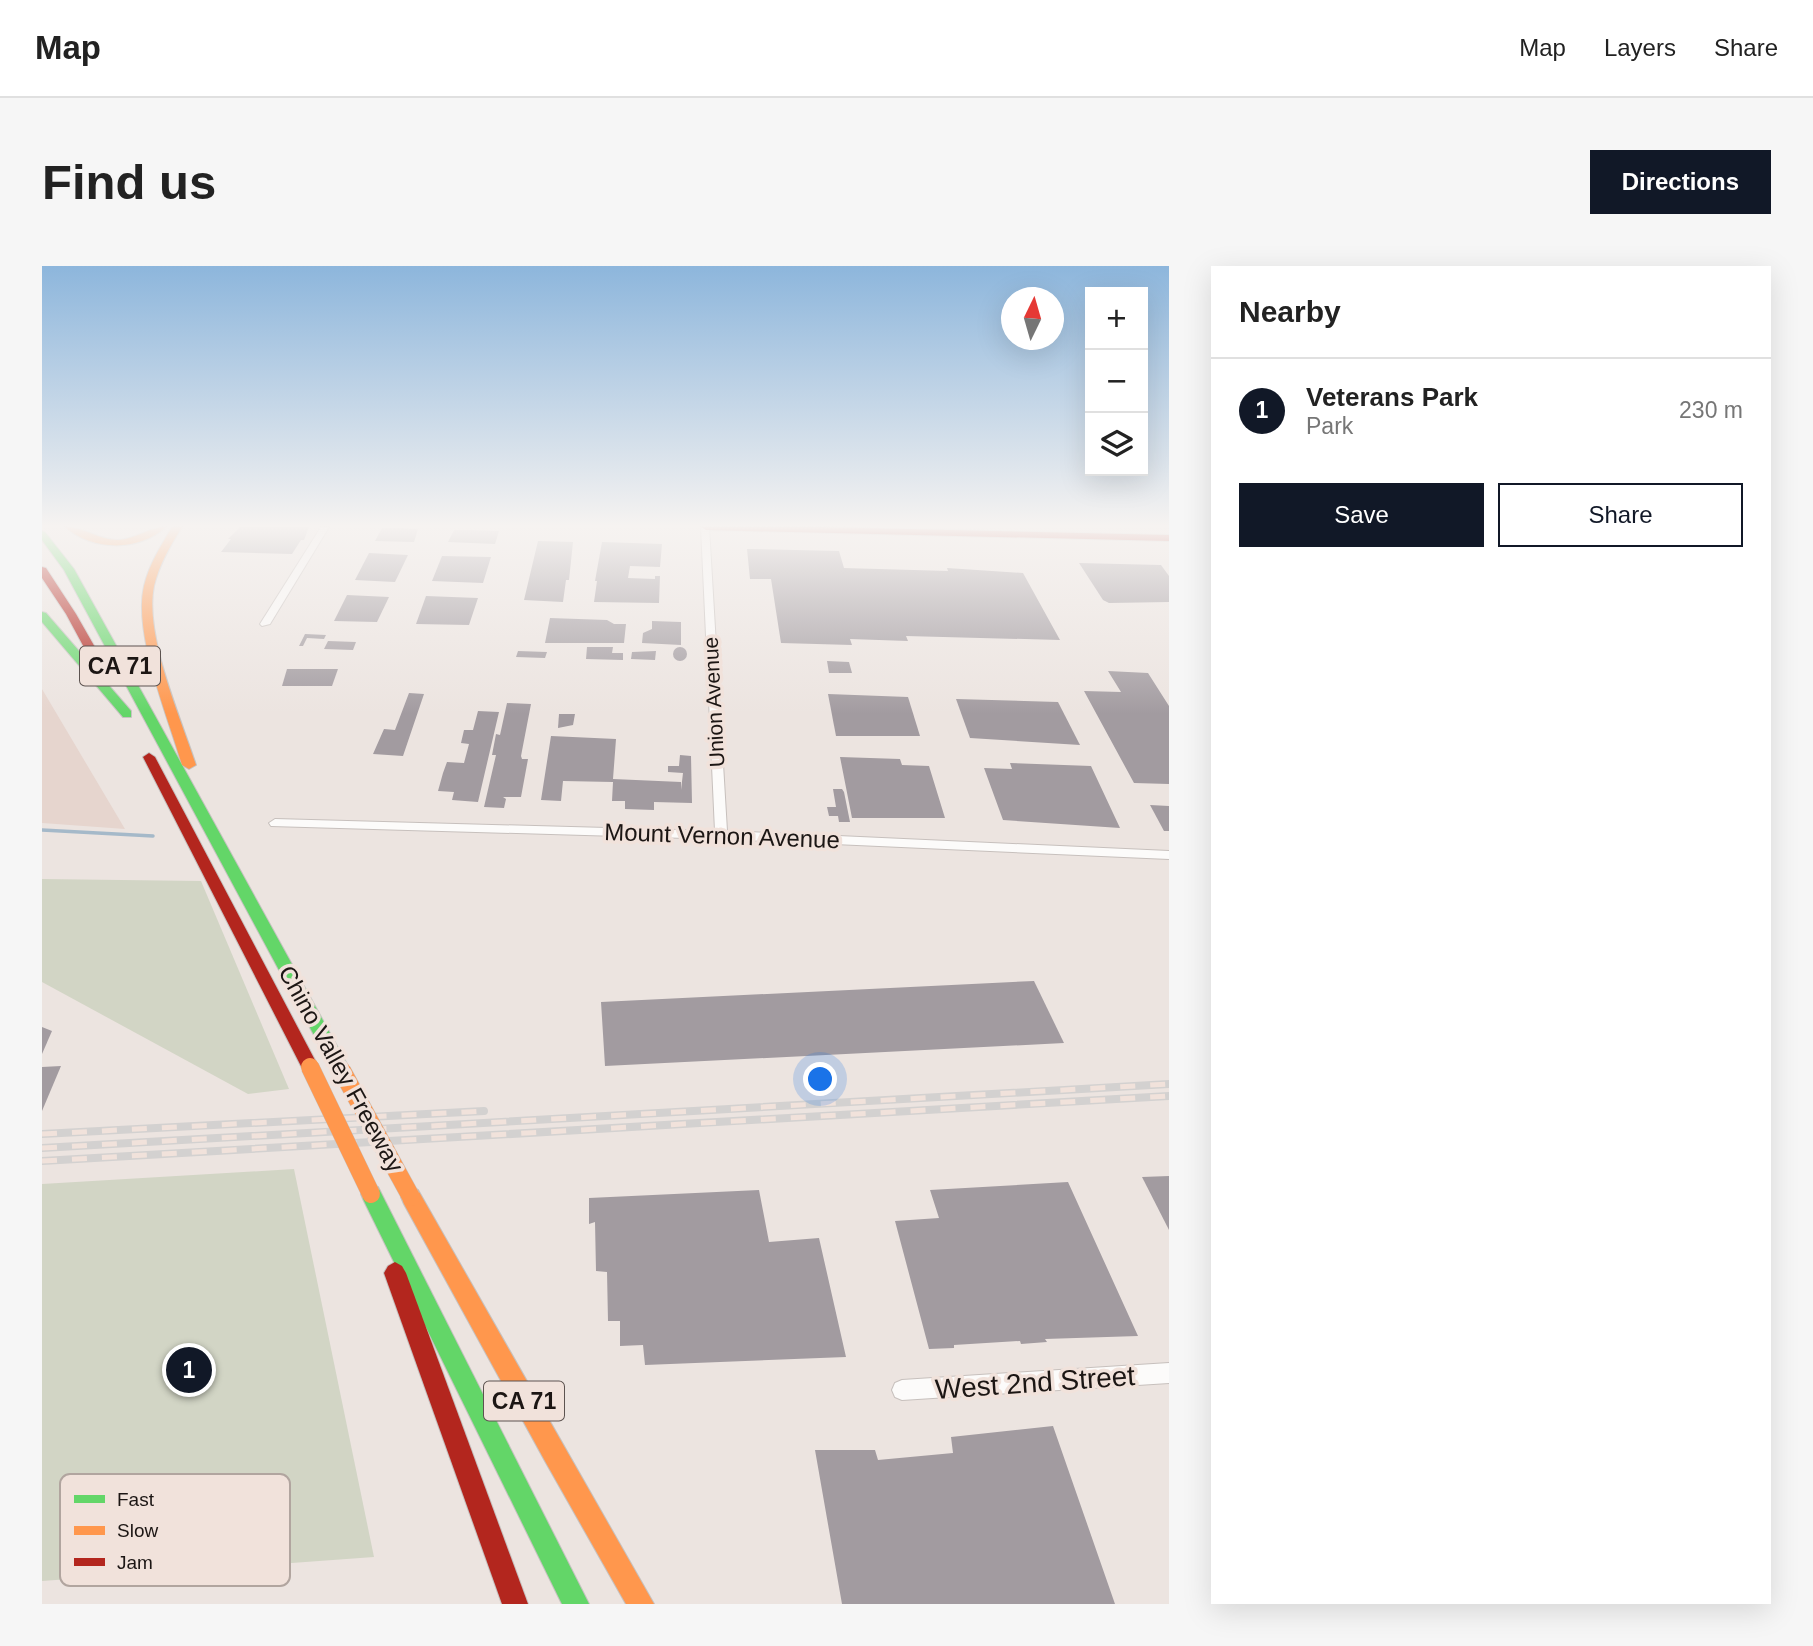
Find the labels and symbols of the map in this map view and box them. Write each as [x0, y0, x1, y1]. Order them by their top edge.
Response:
north arrow [1001, 287, 1064, 350]
street label: Union Avenue [699, 636, 728, 768]
road number: CA 71 [80, 646, 160, 686]
street label: Mount Vernon Avenue [604, 818, 840, 853]
street label: Chino Valley Freeway [273, 961, 409, 1177]
your location [803, 1062, 837, 1096]
pin: 1 [166, 1344, 212, 1396]
street label: West 2nd Street [934, 1360, 1136, 1405]
road number: CA 71 [484, 1382, 564, 1420]
legend [60, 1474, 290, 1586]
text: Fast [117, 1489, 155, 1510]
text: Slow [117, 1520, 158, 1541]
text: Jam [117, 1552, 153, 1573]

